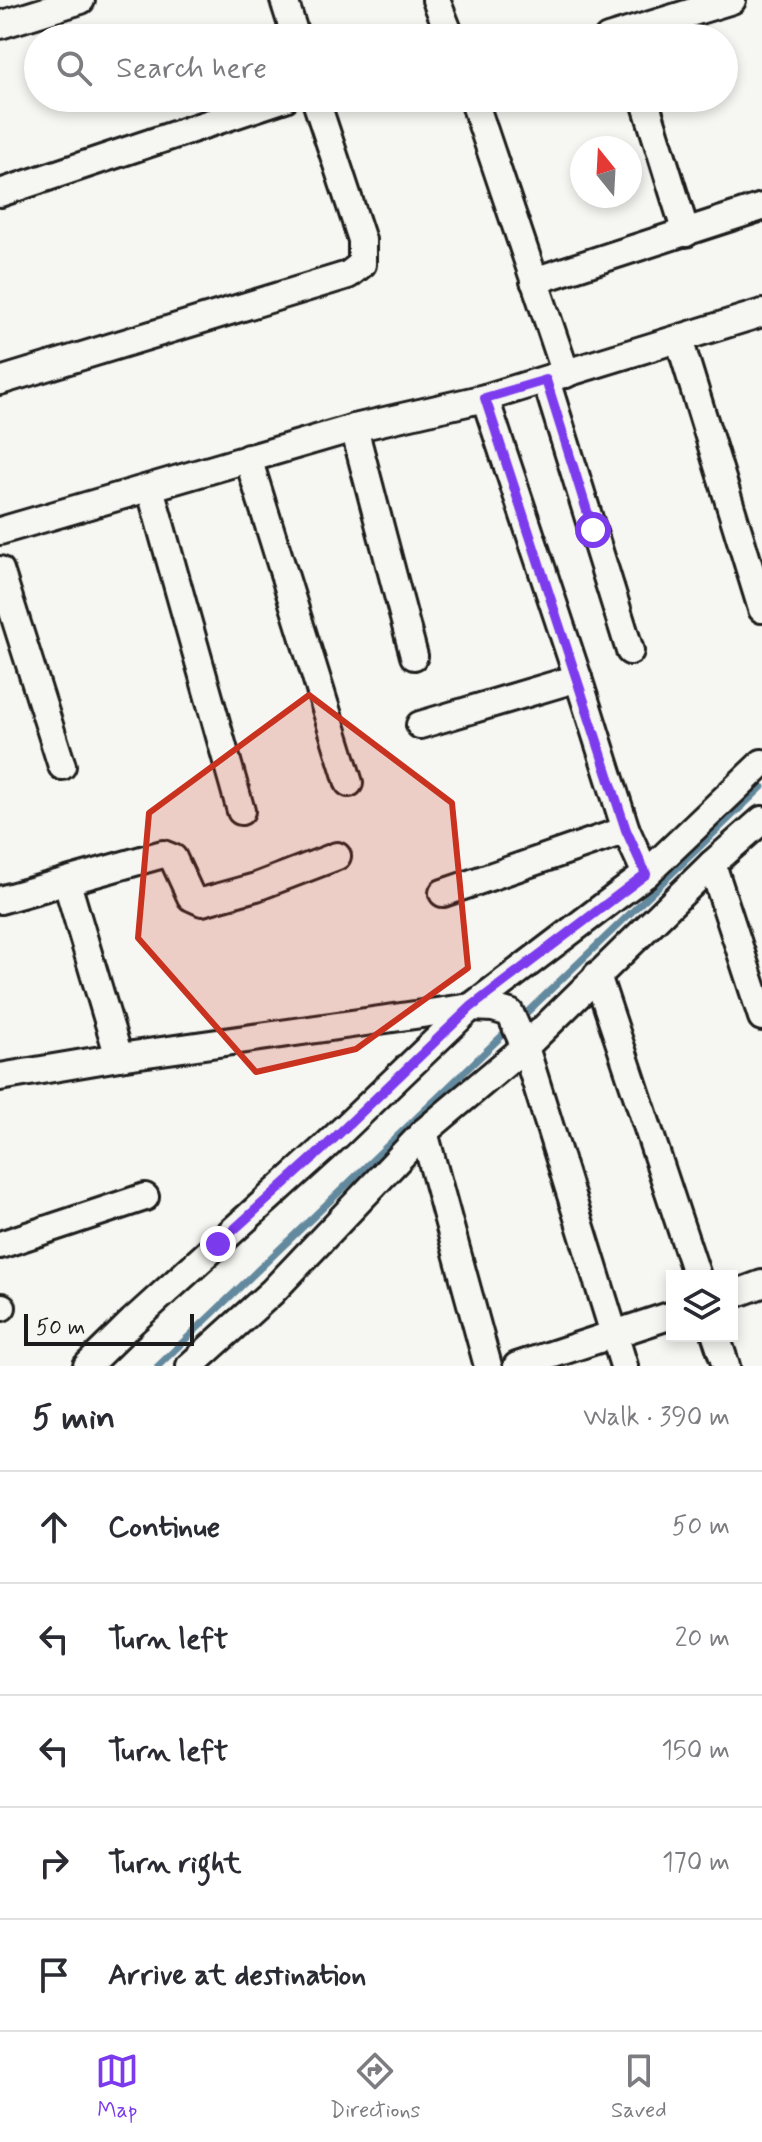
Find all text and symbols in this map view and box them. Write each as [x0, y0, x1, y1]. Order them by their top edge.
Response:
search box [24, 24, 738, 112]
icon: search [52, 46, 96, 90]
text: Search here [116, 49, 267, 88]
north arrow [570, 136, 642, 208]
route start [575, 512, 611, 548]
route end [200, 1226, 236, 1262]
map controls [666, 1270, 738, 1342]
button: layers [666, 1270, 738, 1342]
scale bar [24, 1310, 194, 1346]
text: 50 m [36, 1314, 85, 1342]
text: 5 min [32, 1396, 115, 1441]
text: Walk · 390 m [583, 1401, 730, 1435]
icon: ahead [32, 1505, 76, 1549]
text: Continue [108, 1508, 220, 1547]
text: 50 m [672, 1510, 730, 1544]
icon: left [32, 1617, 76, 1661]
text: Turn left [108, 1620, 228, 1659]
text: 20 m [675, 1622, 730, 1656]
icon: left [32, 1729, 76, 1773]
text: Turn left [108, 1732, 228, 1771]
text: 150 m [661, 1734, 730, 1768]
icon: right [32, 1841, 76, 1885]
text: Turn right [108, 1844, 241, 1883]
text: 170 m [662, 1846, 730, 1880]
icon: arrive [32, 1953, 76, 1997]
text: Arrive at destination [108, 1956, 366, 1995]
tab: Map [95, 2049, 139, 2125]
tab: Directions [330, 2049, 420, 2125]
tab: Saved [611, 2049, 667, 2125]

